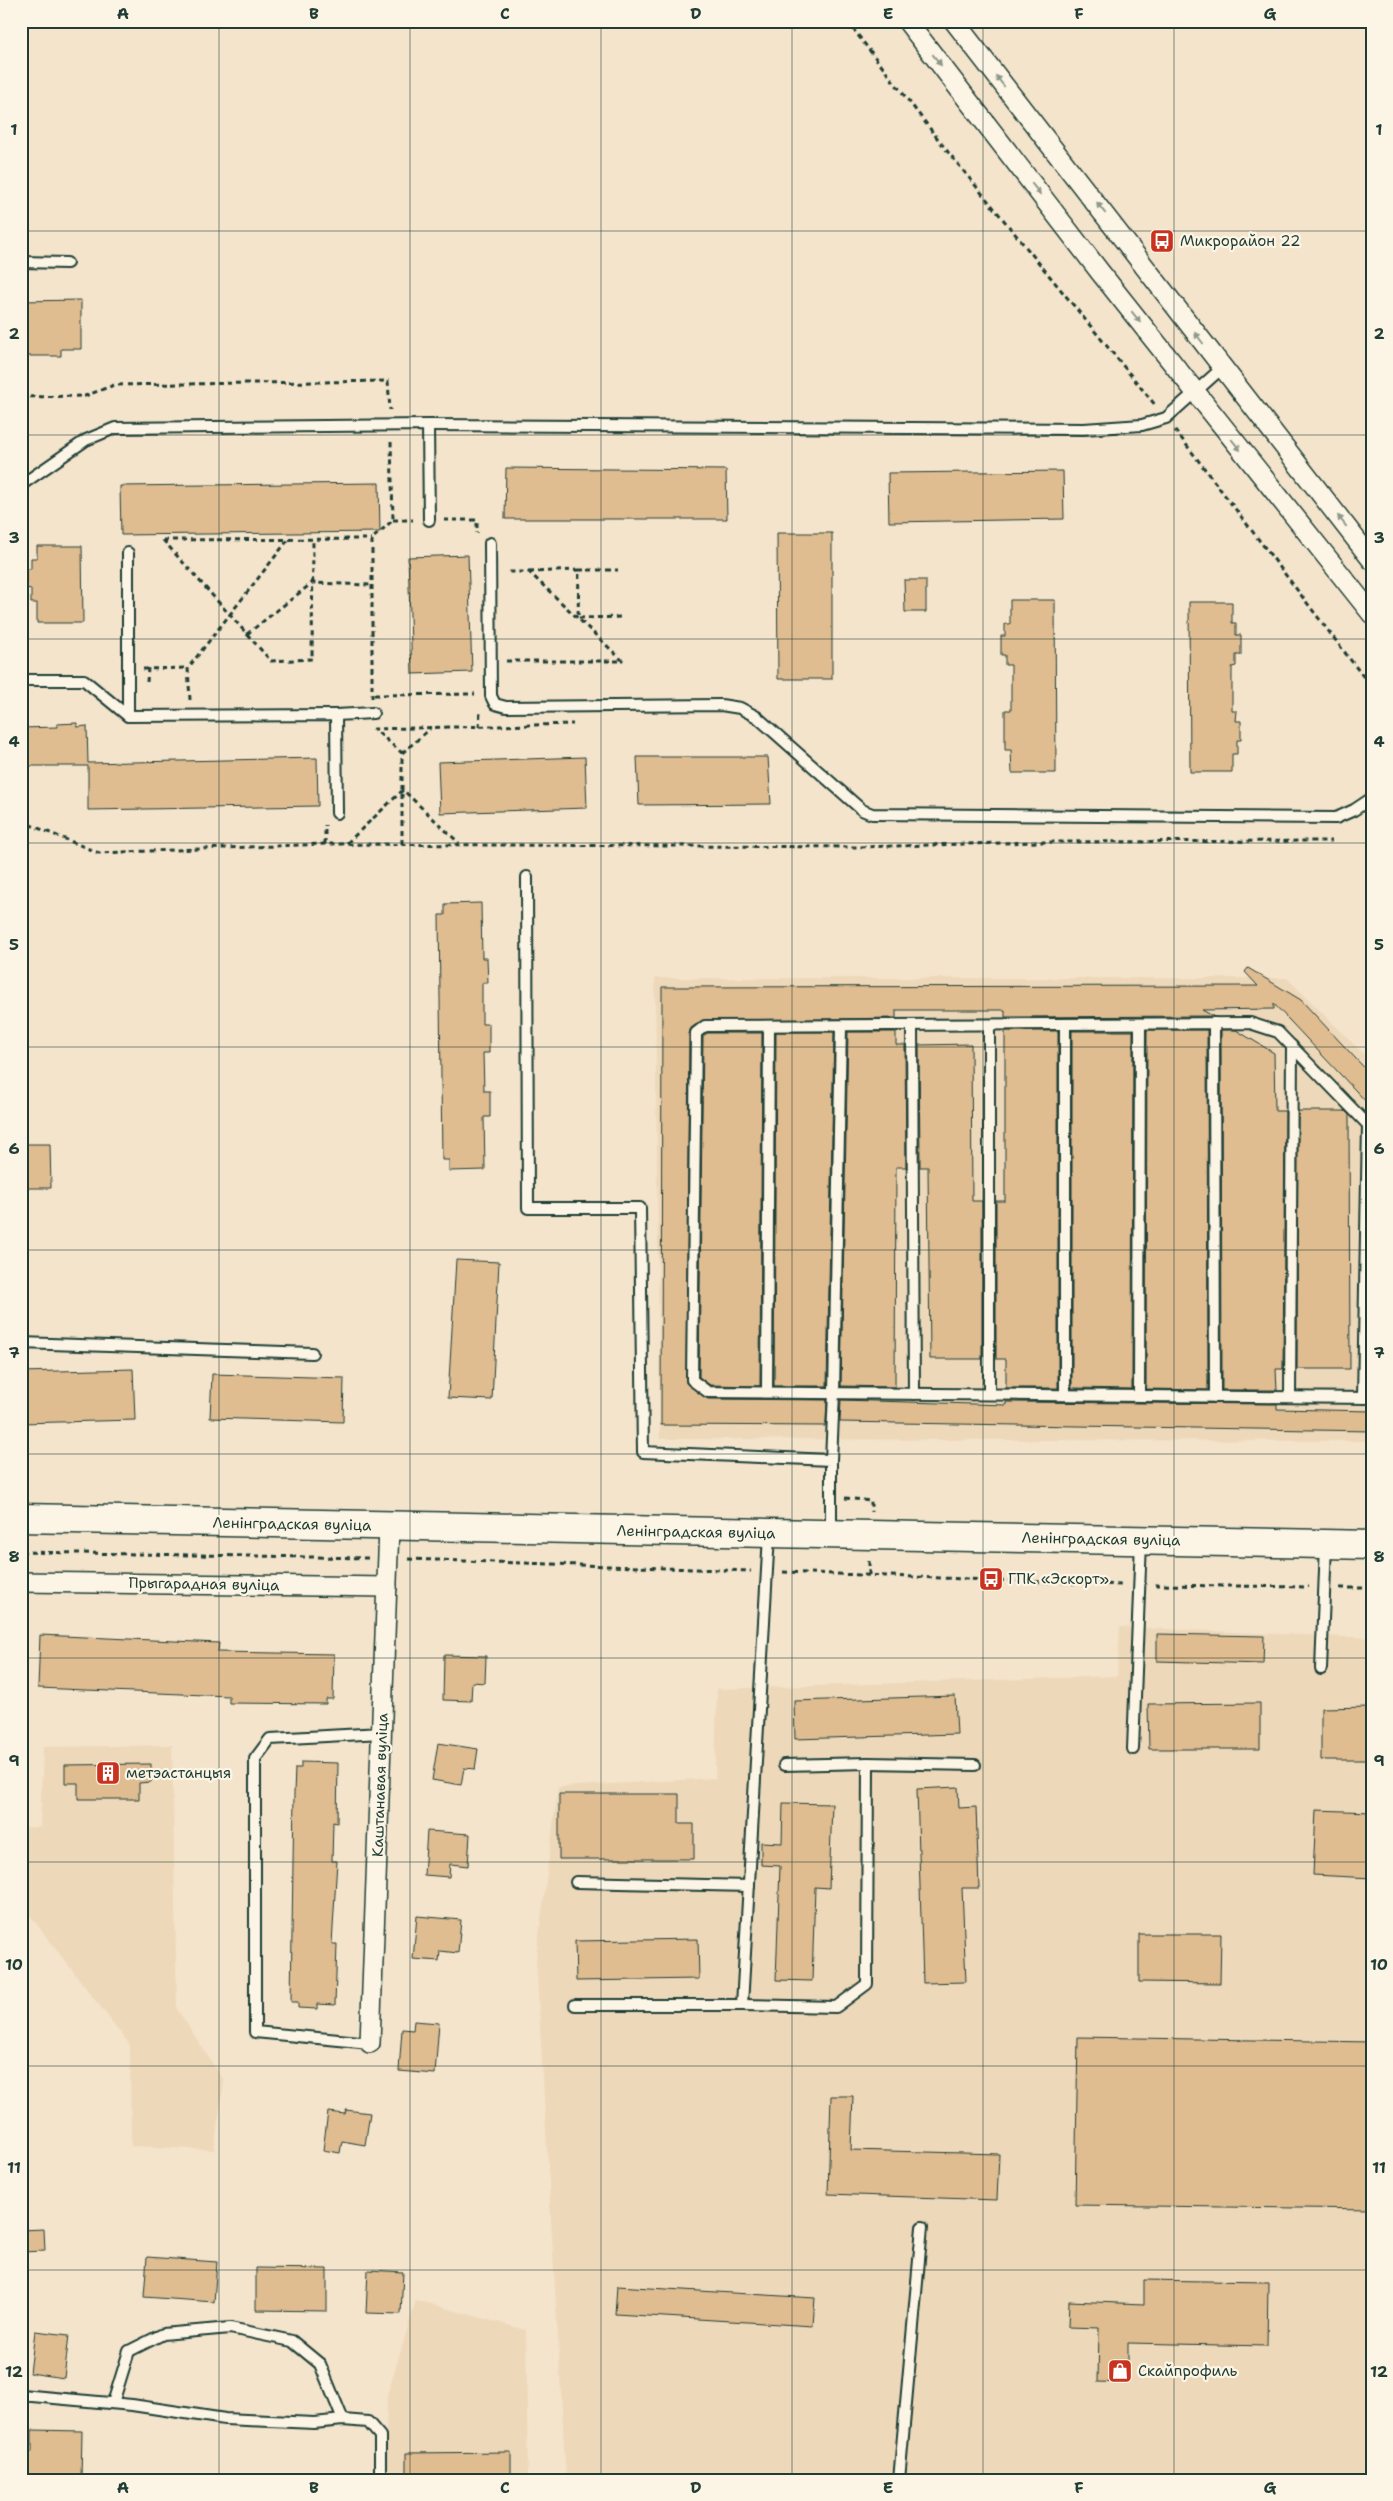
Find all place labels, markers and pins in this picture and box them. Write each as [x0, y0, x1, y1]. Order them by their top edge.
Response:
bus stop icon: Микрорайон 22 [1149, 228, 1175, 254]
place label: Микрорайон 22 [1180, 231, 1301, 251]
bus stop icon: ГПК «Эскорт» [978, 1566, 1004, 1592]
place label: ГПК «Эскорт» [1008, 1569, 1109, 1589]
building icon: метэастанцыя [95, 1760, 121, 1786]
place label: метэастанцыя [126, 1763, 231, 1783]
shop icon: Скайпрофиль [1107, 2358, 1133, 2384]
place label: Скайпрофиль [1138, 2361, 1238, 2381]

